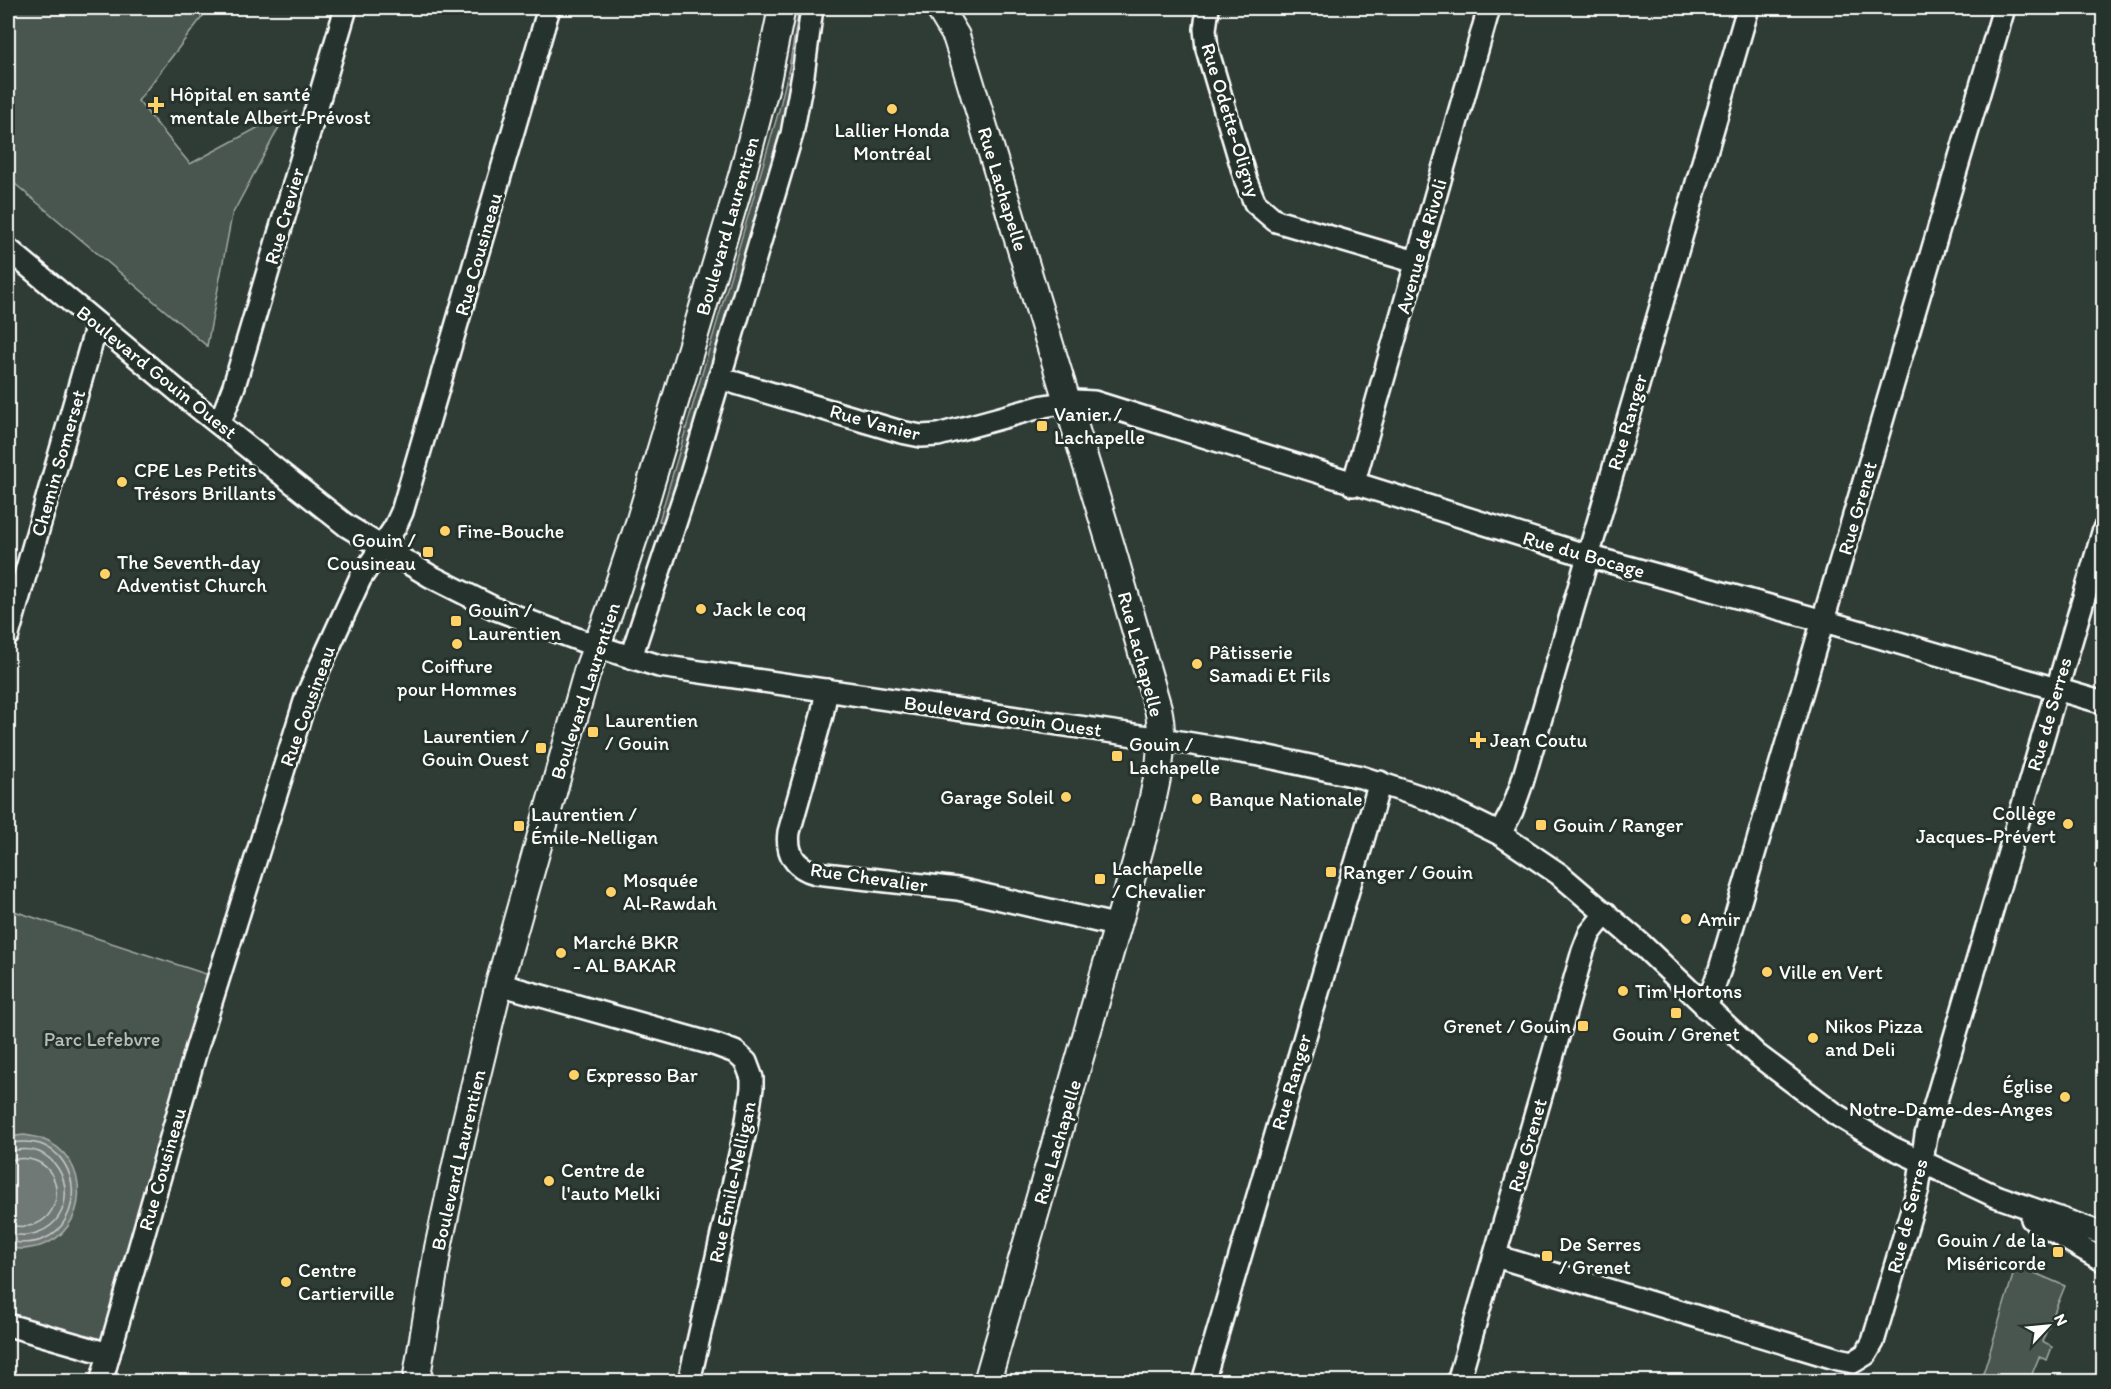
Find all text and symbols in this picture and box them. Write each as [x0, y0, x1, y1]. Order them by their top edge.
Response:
street label: Rue Odette-Oligny [1196, 40, 1266, 201]
place label: Hôpital en santé mentale Albert-Prévost [170, 82, 371, 129]
marker: Hôpital en santé mentale Albert-Prévost [147, 96, 165, 114]
marker: Lallier Honda Montréal [885, 102, 899, 116]
place label: Lallier Honda Montréal [835, 118, 950, 165]
street label: Rue Lachapelle [973, 124, 1033, 254]
street label: Boulevard Laurentien [690, 133, 764, 318]
street label: Rue Crevier [259, 165, 309, 267]
street label: Avenue de Rivoli [1390, 176, 1452, 316]
street label: Rue Cousineau [449, 190, 507, 318]
street label: Boulevard Gouin Ouest [72, 300, 242, 444]
street label: Rue Ranger [1602, 371, 1652, 473]
street label: Chemin Somerset [26, 387, 90, 539]
street label: Rue Vanier [827, 398, 923, 446]
place label: Vanier / Lachapelle [1054, 402, 1145, 449]
marker: Vanier / Lachapelle [1035, 419, 1049, 433]
place label: CPE Les Petits Trésors Brillants [134, 458, 276, 505]
street label: Rue Grenet [1832, 458, 1882, 558]
marker: CPE Les Petits Trésors Brillants [115, 475, 129, 489]
place label: Fine-Bouche [457, 519, 564, 543]
marker: Fine-Bouche [438, 524, 452, 538]
street label: Rue du Bocage [1520, 525, 1648, 583]
place label: Gouin / Cousineau [327, 528, 417, 575]
marker: Gouin / Cousineau [421, 545, 435, 559]
place label: The Seventh-day Adventist Church [117, 550, 267, 597]
marker: The Seventh-day Adventist Church [98, 567, 112, 581]
street label: Rue Lachapelle [1113, 589, 1169, 719]
place label: Jack le coq [713, 597, 806, 621]
place label: Gouin / Laurentien [468, 598, 561, 645]
street label: Boulevard Laurentien [545, 599, 625, 783]
marker: Jack le coq [694, 602, 708, 616]
marker: Gouin / Laurentien [449, 614, 463, 628]
marker: Coiffure pour Hommes [450, 637, 464, 651]
place label: Pâtisserie Samadi Et Fils [1209, 640, 1331, 687]
street label: Rue Cousineau [274, 642, 340, 770]
place label: Coiffure pour Hommes [397, 654, 517, 701]
street label: Rue de Serres [2021, 654, 2077, 774]
marker: Pâtisserie Samadi Et Fils [1190, 657, 1204, 671]
street label: Boulevard Gouin Ouest [903, 690, 1103, 742]
place label: Laurentien / Gouin [605, 708, 698, 755]
place label: Laurentien / Gouin Ouest [422, 724, 530, 771]
marker: Laurentien / Gouin [586, 725, 600, 739]
place label: Jean Coutu [1490, 728, 1588, 752]
place label: Gouin / Lachapelle [1129, 732, 1220, 779]
marker: Jean Coutu [1471, 733, 1485, 747]
marker: Laurentien / Gouin Ouest [534, 741, 548, 755]
marker: Gouin / Lachapelle [1110, 749, 1124, 763]
place label: Garage Soleil [940, 785, 1054, 809]
place label: Banque Nationale [1209, 787, 1363, 811]
marker: Garage Soleil [1059, 790, 1073, 804]
marker: Banque Nationale [1190, 792, 1204, 806]
place label: Collège Jacques-Prévert [1916, 801, 2056, 848]
place label: Laurentien / Émile-Nelligan [531, 802, 658, 849]
place label: Gouin / Ranger [1553, 813, 1683, 837]
marker: Collège Jacques-Prévert [2061, 817, 2075, 831]
marker: Gouin / Ranger [1534, 818, 1548, 832]
marker: Laurentien / Émile-Nelligan [512, 819, 526, 833]
place label: Lachapelle / Chevalier [1112, 856, 1205, 903]
street label: Rue Chevalier [809, 857, 929, 897]
place label: Ranger / Gouin [1343, 860, 1473, 884]
marker: Ranger / Gouin [1324, 865, 1338, 879]
place label: Mosquée Al-Rawdah [623, 868, 717, 915]
marker: Lachapelle / Chevalier [1093, 872, 1107, 886]
marker: Mosquée Al-Rawdah [604, 885, 618, 899]
place label: Amir [1698, 907, 1741, 931]
marker: Amir [1679, 912, 1693, 926]
place label: Marché BKR - AL BAKAR [573, 930, 679, 977]
marker: Marché BKR - AL BAKAR [554, 946, 568, 960]
place label: Ville en Vert [1779, 960, 1883, 984]
marker: Ville en Vert [1760, 965, 1774, 979]
place label: Tim Hortons [1635, 979, 1742, 1003]
marker: Tim Hortons [1616, 984, 1630, 998]
marker: Gouin / Grenet [1669, 1006, 1683, 1020]
place label: Grenet / Gouin [1443, 1014, 1571, 1038]
place label: Nikos Pizza and Deli [1825, 1014, 1924, 1061]
marker: Grenet / Gouin [1576, 1019, 1590, 1033]
place label: Gouin / Grenet [1612, 1022, 1740, 1046]
park label: Parc Lefebvre [44, 1027, 160, 1051]
street label: Rue Ranger [1266, 1031, 1316, 1133]
marker: Nikos Pizza and Deli [1806, 1031, 1820, 1045]
place label: Expresso Bar [586, 1063, 698, 1087]
street label: Boulevard Laurentien [426, 1067, 491, 1253]
marker: Expresso Bar [567, 1068, 581, 1082]
place label: Église Notre-Dame-des-Anges [1849, 1074, 2053, 1121]
street label: Rue Lachapelle [1028, 1077, 1086, 1207]
marker: Église Notre-Dame-des-Anges [2058, 1090, 2072, 1104]
street label: Rue Grenet [1502, 1095, 1552, 1195]
street label: Rue Emile-Nelligan [703, 1099, 761, 1265]
street label: Rue Cousineau [133, 1105, 191, 1233]
street label: Rue de Serres [1881, 1156, 1933, 1276]
place label: Centre de l'auto Melki [561, 1158, 660, 1205]
marker: Centre de l'auto Melki [542, 1174, 556, 1188]
place label: Gouin / de la Miséricorde [1937, 1228, 2046, 1275]
place label: De Serres / Grenet [1559, 1232, 1641, 1279]
marker: Gouin / de la Miséricorde [2051, 1245, 2065, 1259]
marker: De Serres / Grenet [1540, 1249, 1554, 1263]
place label: Centre Cartierville [298, 1258, 395, 1305]
marker: Centre Cartierville [279, 1275, 293, 1289]
north arrow [2018, 1296, 2078, 1356]
text: N [2050, 1311, 2072, 1329]

